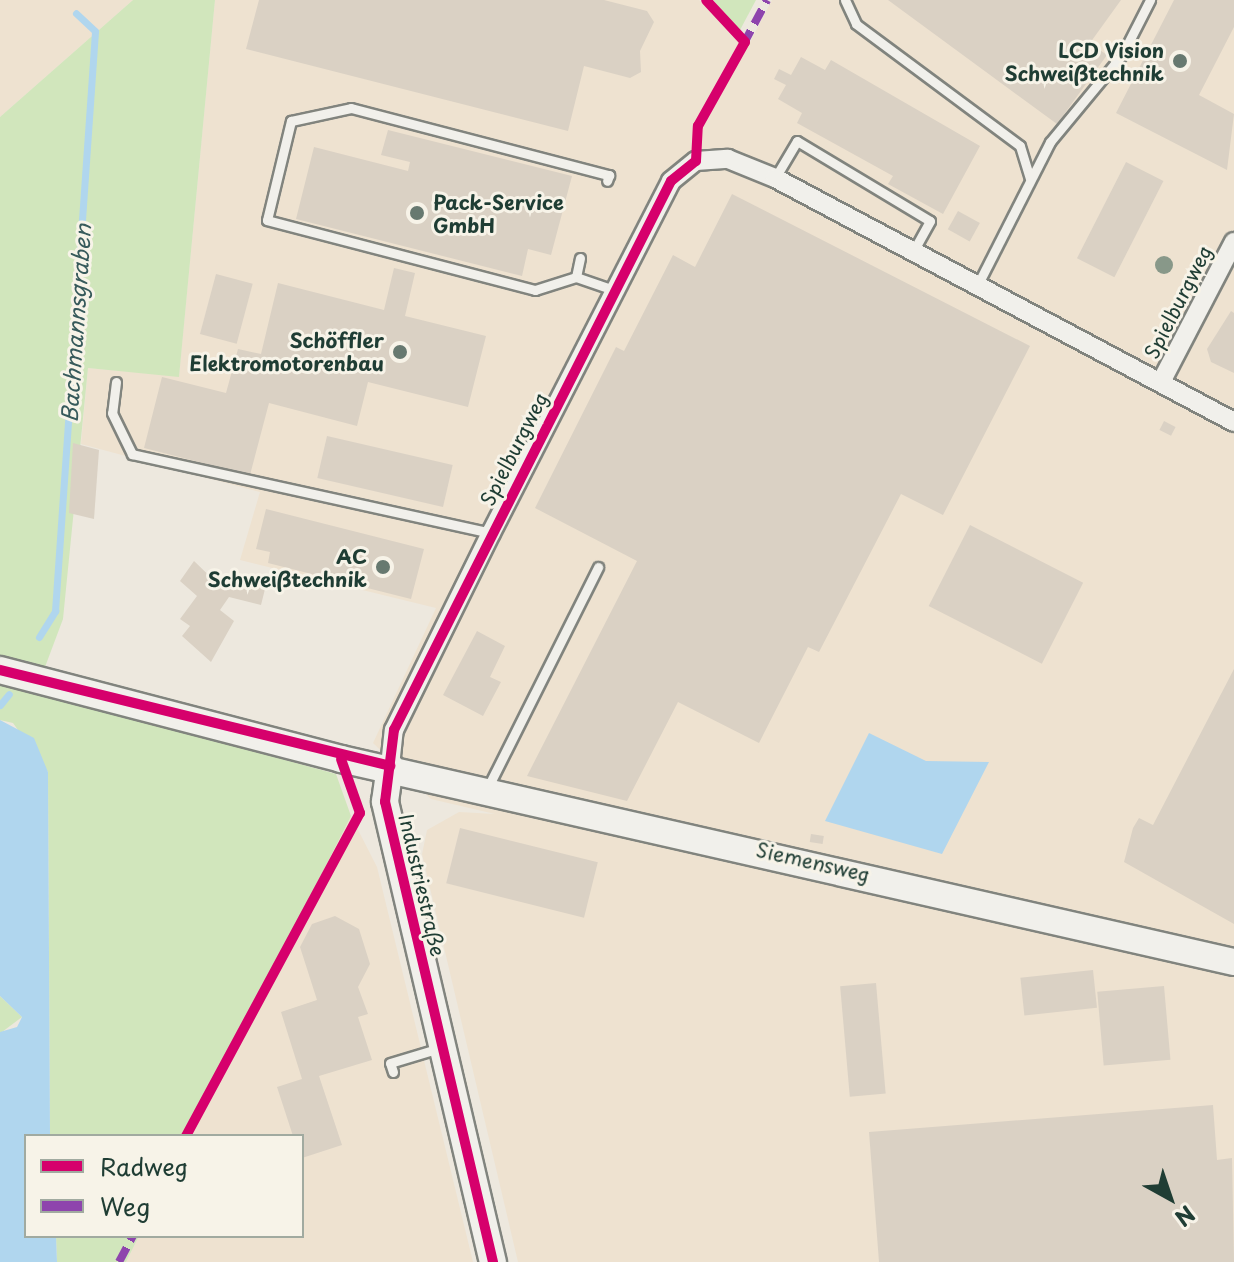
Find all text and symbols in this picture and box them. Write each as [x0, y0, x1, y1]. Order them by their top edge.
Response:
place label: LCD Vision Schweißtechnik [1005, 38, 1164, 85]
marker: LCD Vision Schweißtechnik [1171, 52, 1189, 70]
place label: Pack-Service GmbH [433, 190, 564, 237]
marker: Pack-Service GmbH [408, 204, 426, 222]
water label: Bachmannsgraben [55, 223, 95, 423]
street label: Spielburgweg [1139, 241, 1217, 363]
place label: Schöffler Elektromotorenbau [189, 328, 384, 375]
marker: Schöffler Elektromotorenbau [391, 343, 409, 361]
street label: Spielburgweg [475, 388, 553, 510]
place label: AC Schweißtechnik [208, 544, 367, 591]
marker: AC Schweißtechnik [374, 558, 392, 576]
street label: Industriestraße [394, 811, 450, 959]
street label: Siemensweg [754, 837, 872, 887]
legend [24, 1134, 304, 1238]
text: Radweg [100, 1148, 188, 1184]
north arrow [1130, 1158, 1210, 1238]
text: Weg [100, 1188, 150, 1224]
text: N [1168, 1199, 1203, 1235]

